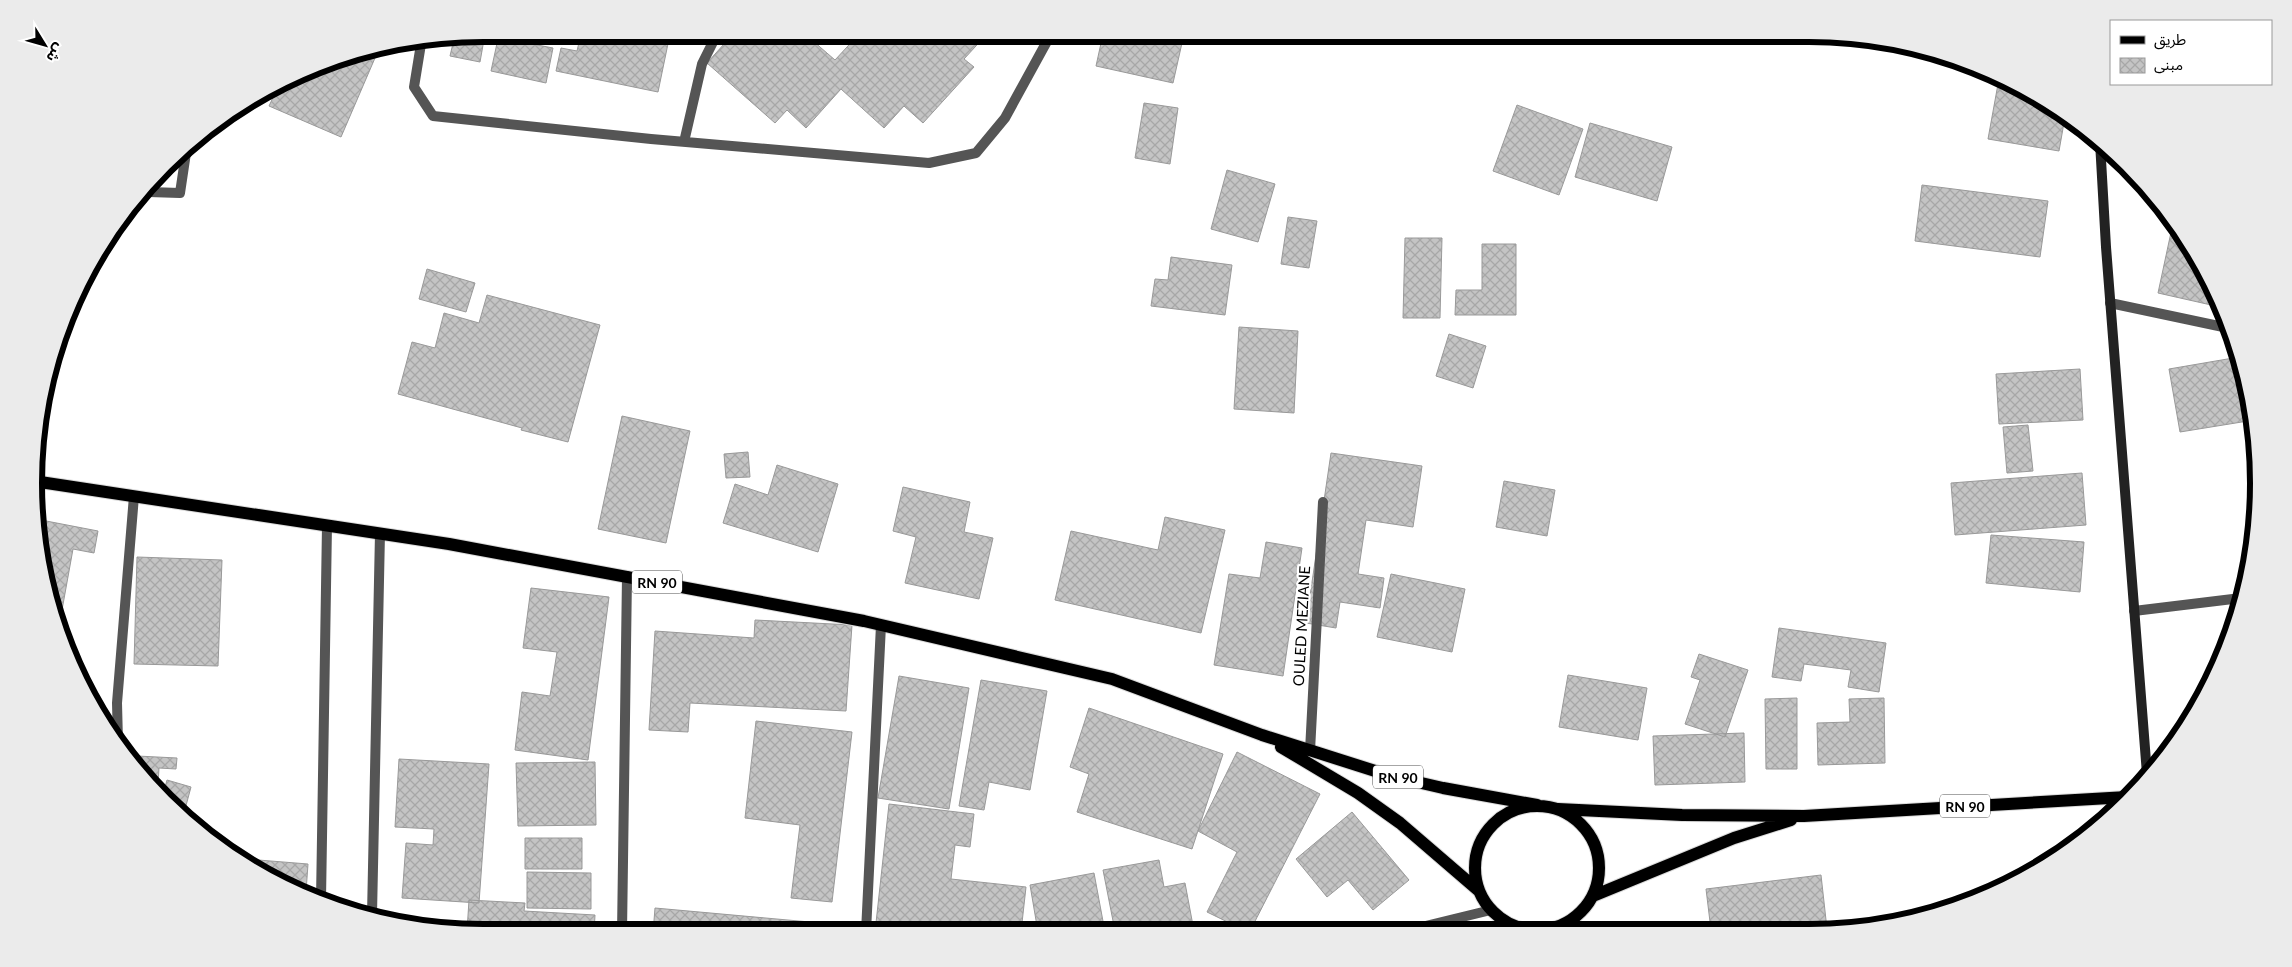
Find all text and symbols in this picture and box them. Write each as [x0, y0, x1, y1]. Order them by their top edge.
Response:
north arrow [20, 20, 70, 70]
legend [2110, 20, 2272, 85]
text: طريق [2154, 30, 2186, 50]
text: ش [43, 40, 68, 66]
text: مبنى [2154, 55, 2183, 74]
street label: OULED MEZIANE [1289, 565, 1313, 687]
road number: RN 90 [632, 570, 682, 594]
road number: RN 90 [1373, 766, 1423, 789]
road number: RN 90 [1940, 794, 1990, 818]

